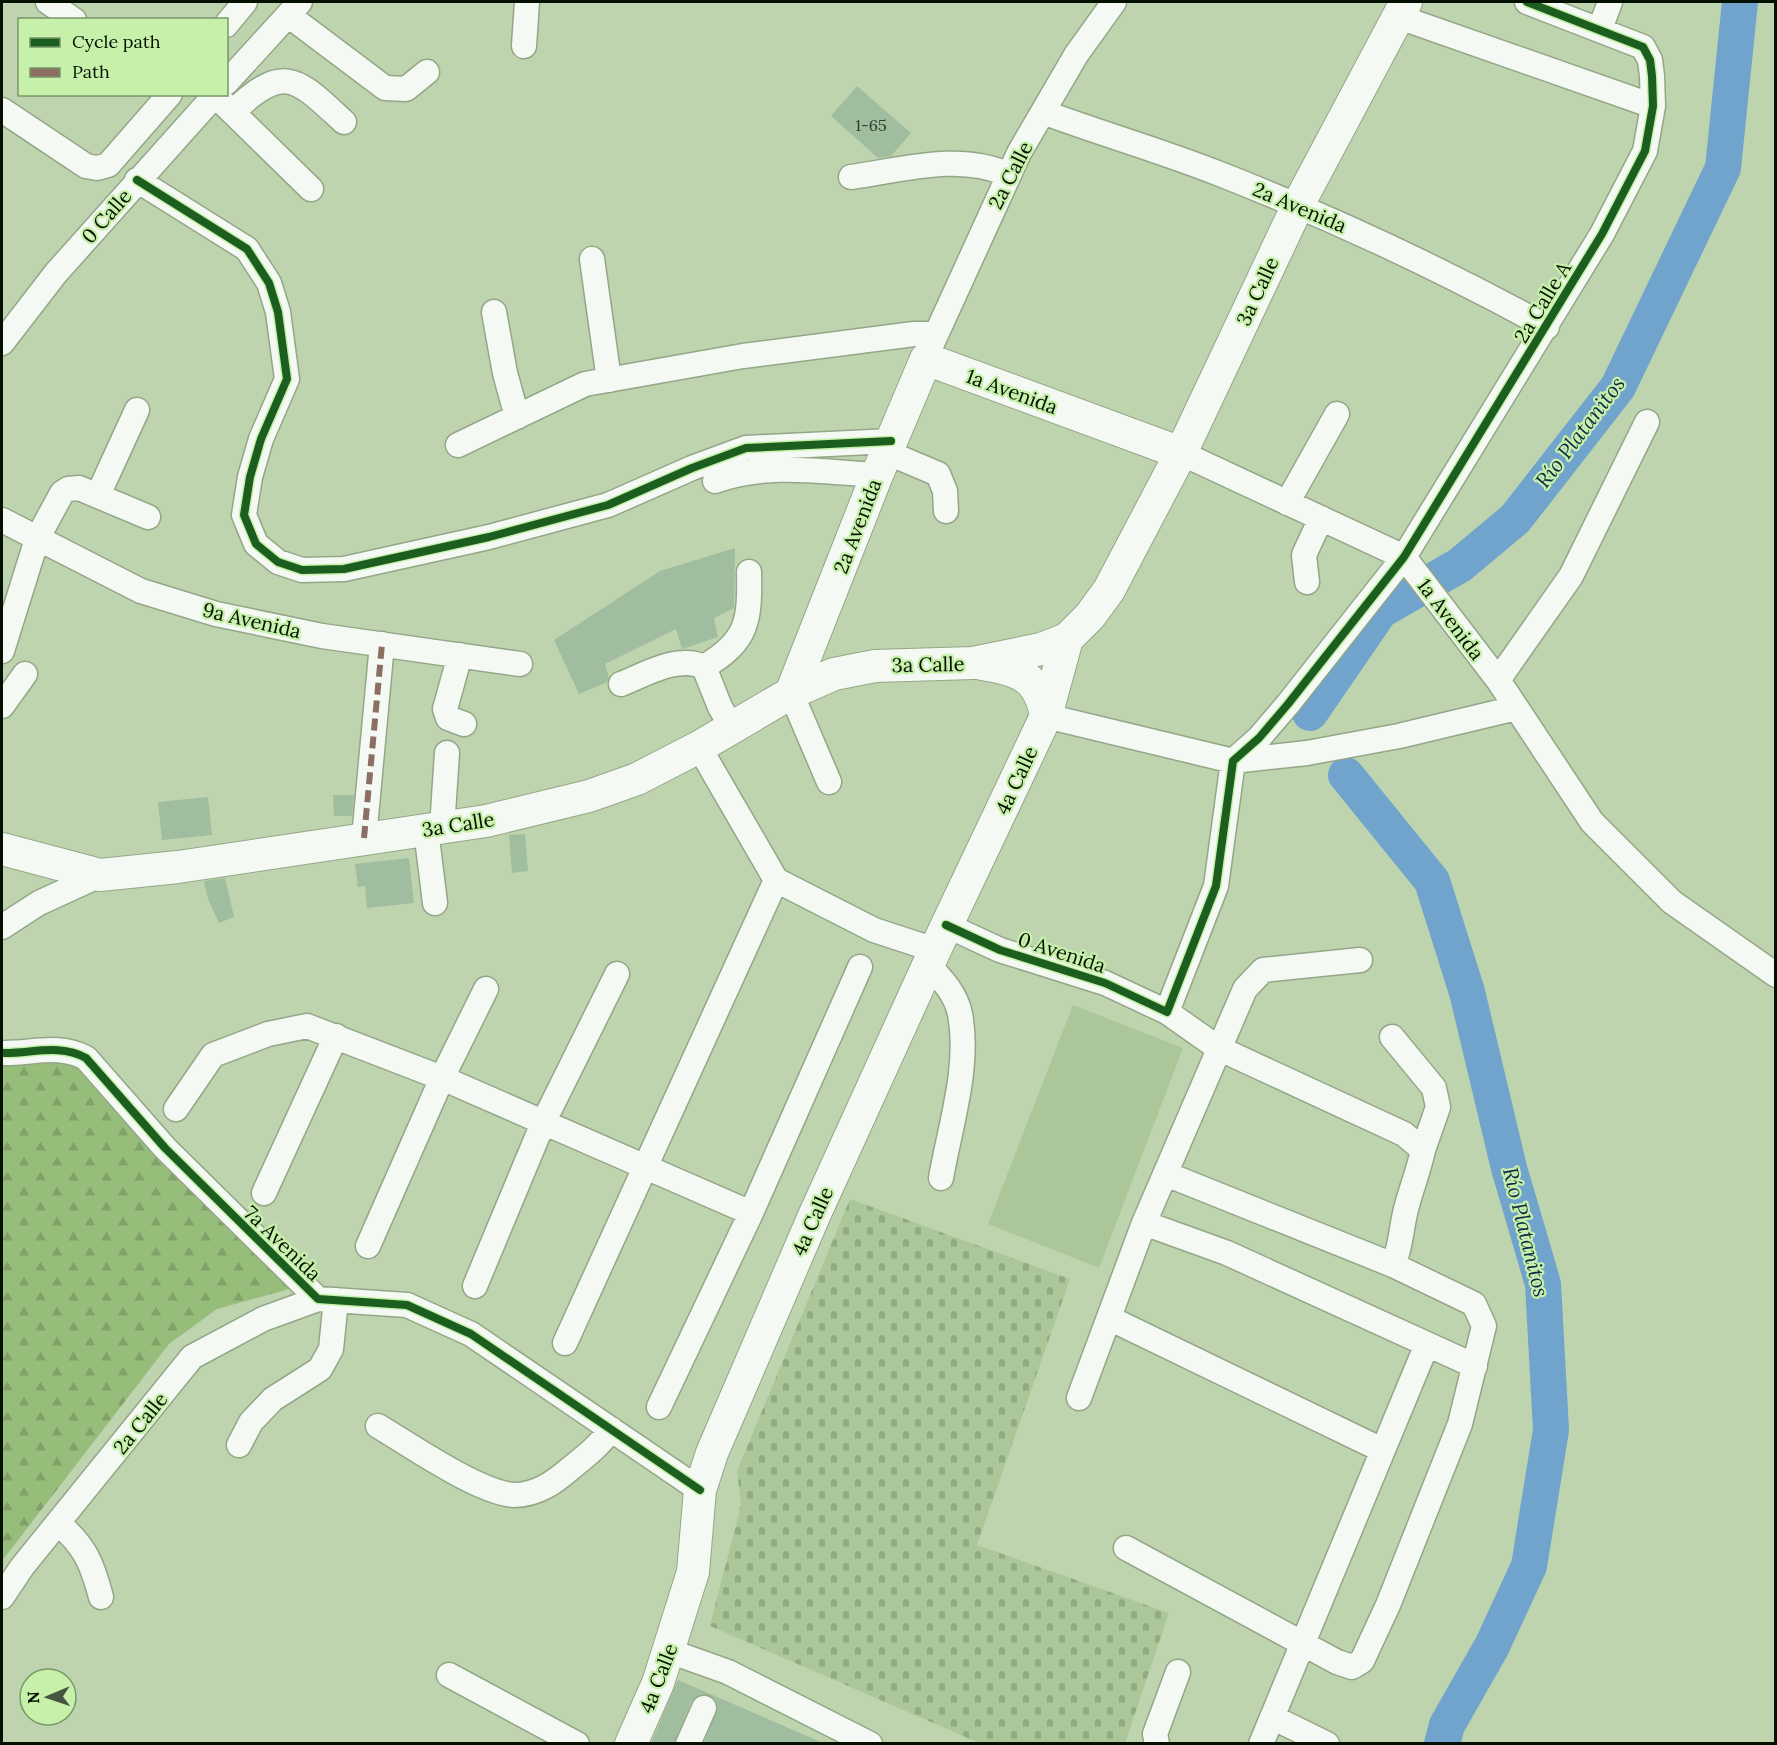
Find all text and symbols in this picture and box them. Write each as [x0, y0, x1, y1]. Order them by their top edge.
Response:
legend [18, 18, 228, 96]
text: Cycle path [72, 30, 161, 53]
text: Path [72, 60, 110, 83]
house number: 1-65 [855, 115, 887, 135]
street label: 2a Calle [982, 137, 1038, 213]
street label: 2a Avenida [1249, 176, 1351, 238]
street label: 0 Calle [76, 184, 136, 248]
street label: 3a Calle [1230, 253, 1284, 329]
street label: 2a Calle A [1508, 257, 1576, 347]
street label: 1a Avenida [963, 363, 1061, 419]
water label: Río Platanitos [1529, 371, 1631, 493]
street label: 2a Avenida [828, 475, 886, 577]
street label: 1a Avenida [1412, 573, 1490, 665]
street label: 9a Avenida [200, 597, 304, 643]
street label: 3a Calle [891, 651, 965, 677]
street label: 4a Calle [989, 742, 1043, 818]
street label: 3a Calle [420, 806, 496, 842]
street label: 0 Avenida [1015, 926, 1109, 978]
water label: Río Platanitos [1497, 1164, 1555, 1300]
street label: 4a Calle [786, 1183, 838, 1259]
street label: 7a Avenida [239, 1200, 327, 1286]
street label: 2a Calle [108, 1387, 173, 1459]
street label: 4a Calle [633, 1640, 683, 1716]
north arrow [18, 1667, 78, 1727]
text: N [23, 1691, 43, 1704]

